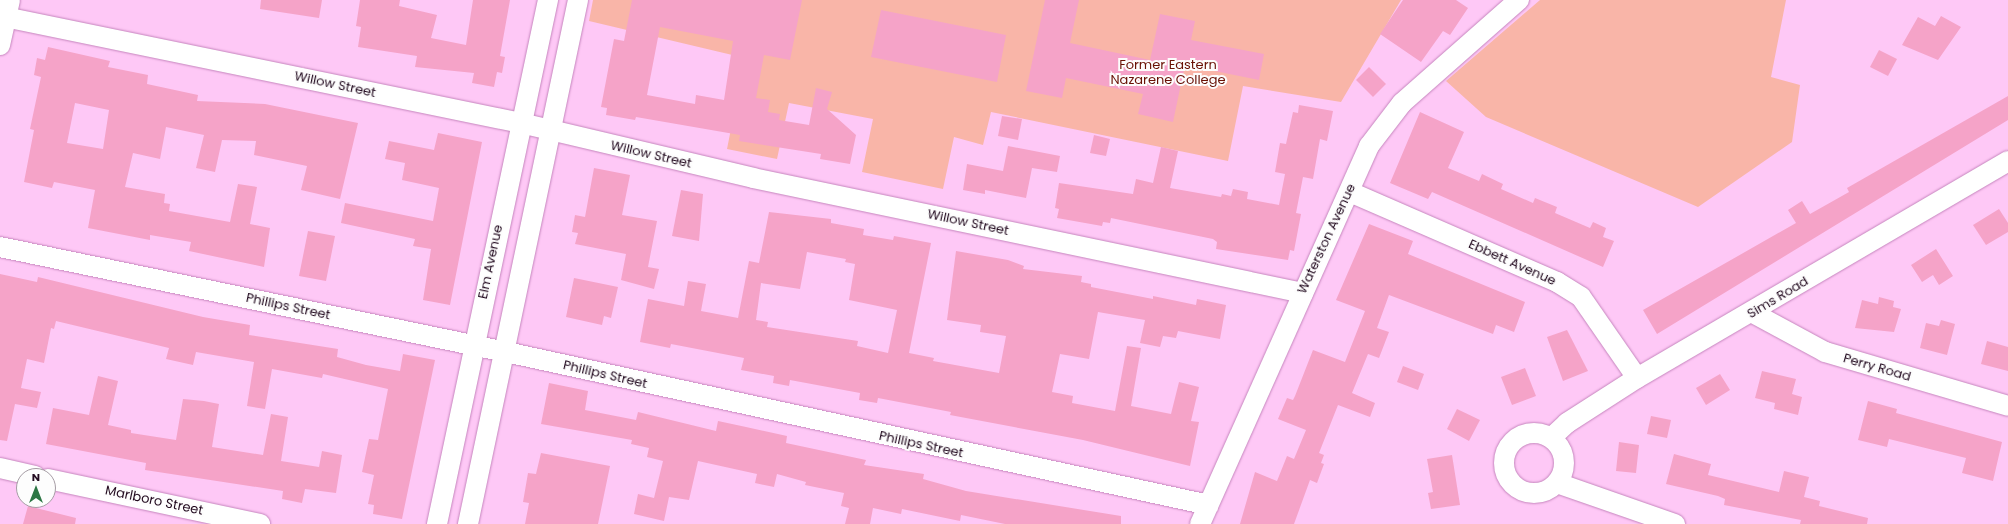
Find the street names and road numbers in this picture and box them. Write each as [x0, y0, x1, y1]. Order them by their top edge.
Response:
street label: Willow Street [293, 69, 377, 101]
street label: Willow Street [609, 138, 693, 172]
street label: Waterston Avenue [1295, 182, 1359, 296]
street label: Willow Street [926, 207, 1010, 239]
street label: Elm Avenue [476, 223, 506, 301]
street label: Ebbett Avenue [1466, 237, 1558, 289]
street label: Sims Road [1745, 274, 1811, 322]
street label: Phillips Street [244, 290, 332, 324]
street label: Perry Road [1841, 351, 1913, 385]
street label: Phillips Street [561, 358, 649, 392]
street label: Phillips Street [877, 428, 965, 462]
street label: Marlboro Street [104, 483, 204, 519]

